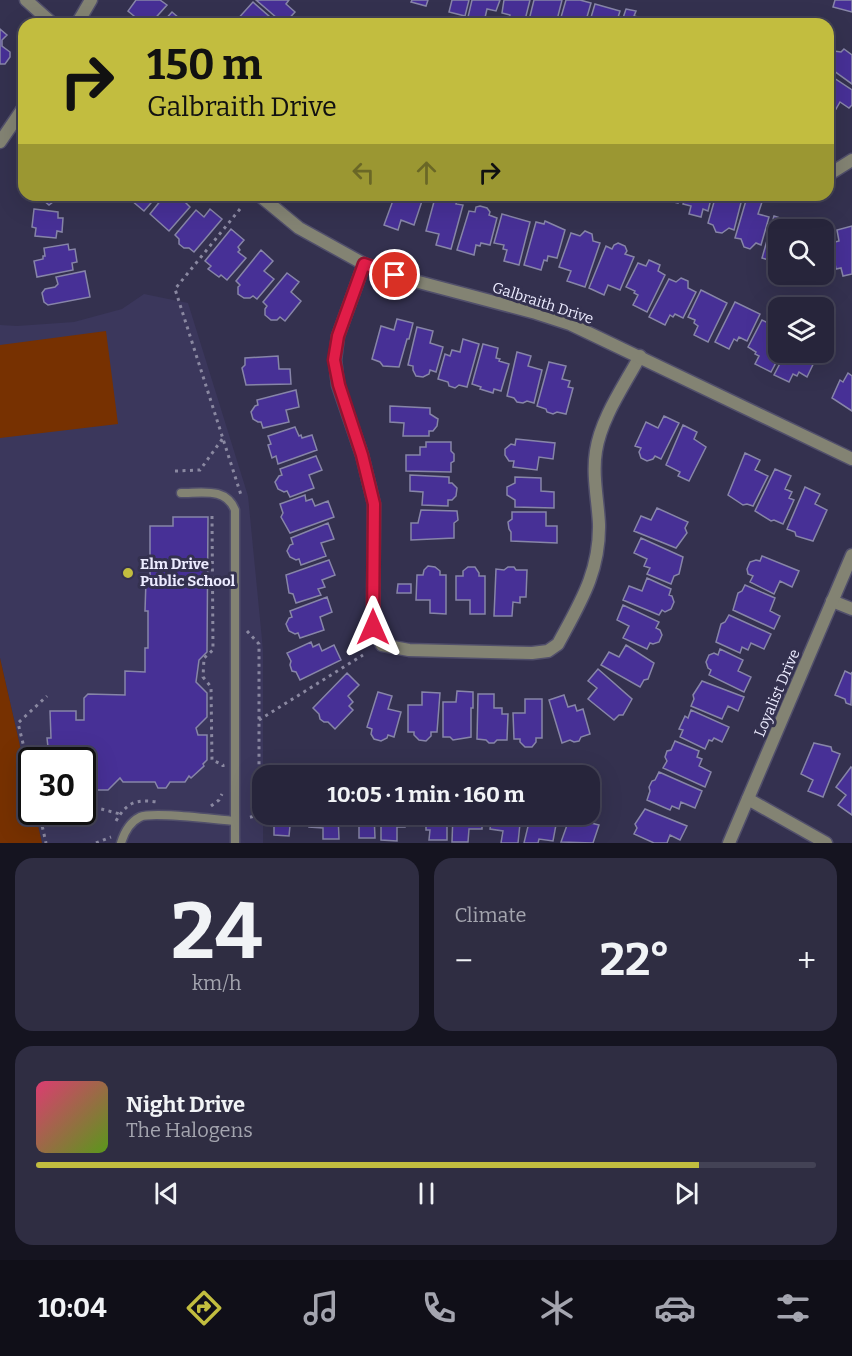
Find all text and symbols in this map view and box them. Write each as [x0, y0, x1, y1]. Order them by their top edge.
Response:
text: 150 m [147, 40, 262, 90]
icon: right [48, 42, 126, 120]
text: Galbraith Drive [147, 91, 337, 123]
icon: left [347, 156, 380, 189]
icon: ahead [410, 156, 443, 189]
icon: right [473, 156, 506, 189]
map controls [768, 219, 834, 363]
button: search [768, 219, 834, 285]
pin [369, 249, 420, 300]
icon: arrive [378, 258, 411, 291]
street label: Galbraith Drive [490, 278, 596, 328]
button: layers [768, 297, 834, 363]
place label: Elm Drive Public School [140, 555, 236, 590]
marker: Elm Drive Public School [121, 566, 135, 580]
position arrow [341, 595, 405, 659]
street label: Loyalist Drive [750, 646, 804, 740]
speed limit sign: 30 [18, 747, 96, 825]
text: 10:05 · 1 min · 160 m [327, 781, 525, 808]
text: 24 [171, 885, 262, 979]
text: Climate [455, 903, 526, 927]
text: 22° [600, 933, 670, 987]
text: − [455, 941, 473, 981]
text: + [797, 941, 816, 981]
text: km/h [192, 971, 242, 995]
text: Night Drive [126, 1091, 245, 1118]
text: The Halogens [126, 1118, 253, 1142]
icon: previous [150, 1177, 183, 1210]
icon: pause [410, 1177, 443, 1210]
icon: next [670, 1177, 703, 1210]
icon: directions [183, 1287, 225, 1329]
icon: music [300, 1287, 342, 1329]
icon: phone [418, 1287, 460, 1329]
icon: climate [536, 1287, 578, 1329]
icon: car [654, 1287, 696, 1329]
icon: filters [772, 1287, 814, 1329]
text: 10:04 [38, 1292, 107, 1324]

